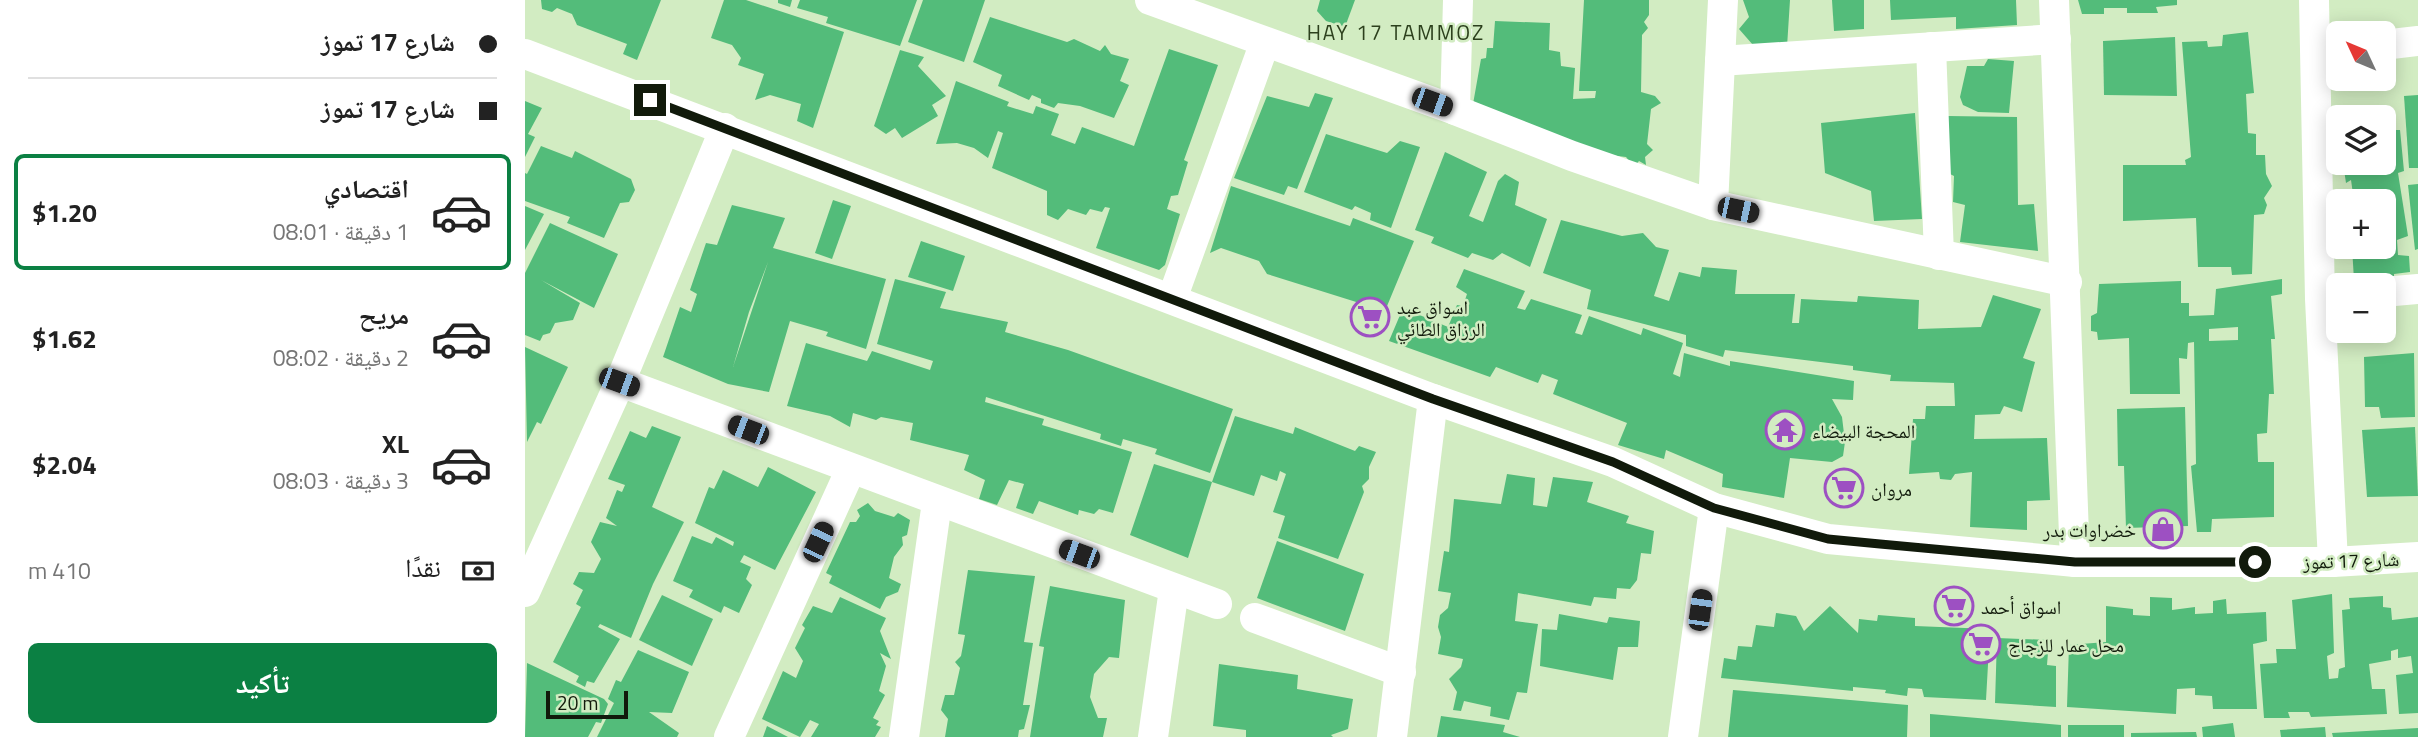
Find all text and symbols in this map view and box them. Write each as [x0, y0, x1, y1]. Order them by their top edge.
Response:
district label: HAY 17 TAMMOZ [1307, 16, 1485, 48]
north arrow [2326, 21, 2396, 91]
map controls [2326, 21, 2396, 343]
text: شارع 17 تموز [321, 22, 455, 61]
route end [634, 84, 666, 116]
car [1409, 85, 1456, 119]
text: شارع 17 تموز [321, 89, 455, 128]
button: layers [2326, 105, 2396, 175]
text: اقتصادي [324, 169, 409, 208]
icon: car [430, 181, 493, 244]
button: + [2326, 189, 2396, 259]
text: $1.20 [32, 193, 97, 232]
car [1716, 195, 1761, 225]
text: 1 دقيقة · 08:01 [273, 214, 409, 249]
button: − [2326, 273, 2396, 343]
place label: اسواق عبد الرزاق الطائي [1397, 292, 1485, 344]
text: مريح [359, 295, 409, 334]
supermarket icon: اسواق عبد الرزاق الطائي [1349, 296, 1391, 338]
icon: car [430, 307, 493, 370]
text: $1.62 [32, 319, 97, 358]
text: 2 دقيقة · 08:02 [273, 340, 409, 375]
car [596, 365, 643, 399]
temple icon: المحجة البيضاء [1764, 409, 1806, 451]
car [725, 413, 772, 447]
place label: المحجة البيضاء [1812, 416, 1915, 445]
text: XL [382, 424, 409, 463]
icon: car [430, 433, 493, 496]
text: $2.04 [32, 445, 97, 484]
text: 3 دقيقة · 08:03 [273, 463, 409, 498]
supermarket icon: مروان [1823, 467, 1865, 509]
place label: مروان [1871, 474, 1912, 503]
shop icon: خضراوات بدر [2142, 508, 2184, 550]
place label: خضراوات بدر [2042, 515, 2136, 544]
car [800, 519, 837, 565]
car [1056, 537, 1103, 571]
street label: شارع 17 تموز [2301, 544, 2400, 576]
route start [2239, 546, 2271, 578]
text: نقدًا [405, 548, 441, 587]
icon: cash [459, 552, 497, 590]
text: 410 m [28, 553, 91, 588]
supermarket icon: اسواق أحمد [1933, 585, 1975, 627]
car [1687, 588, 1714, 632]
place label: اسواق أحمد [1981, 592, 2061, 621]
supermarket icon: محل عمار للزجاج [1960, 623, 2002, 665]
place label: محل عمار للزجاج [2008, 630, 2124, 659]
button: تأكيد [28, 643, 497, 723]
scale bar [546, 688, 628, 720]
text: 20 m [557, 688, 598, 717]

